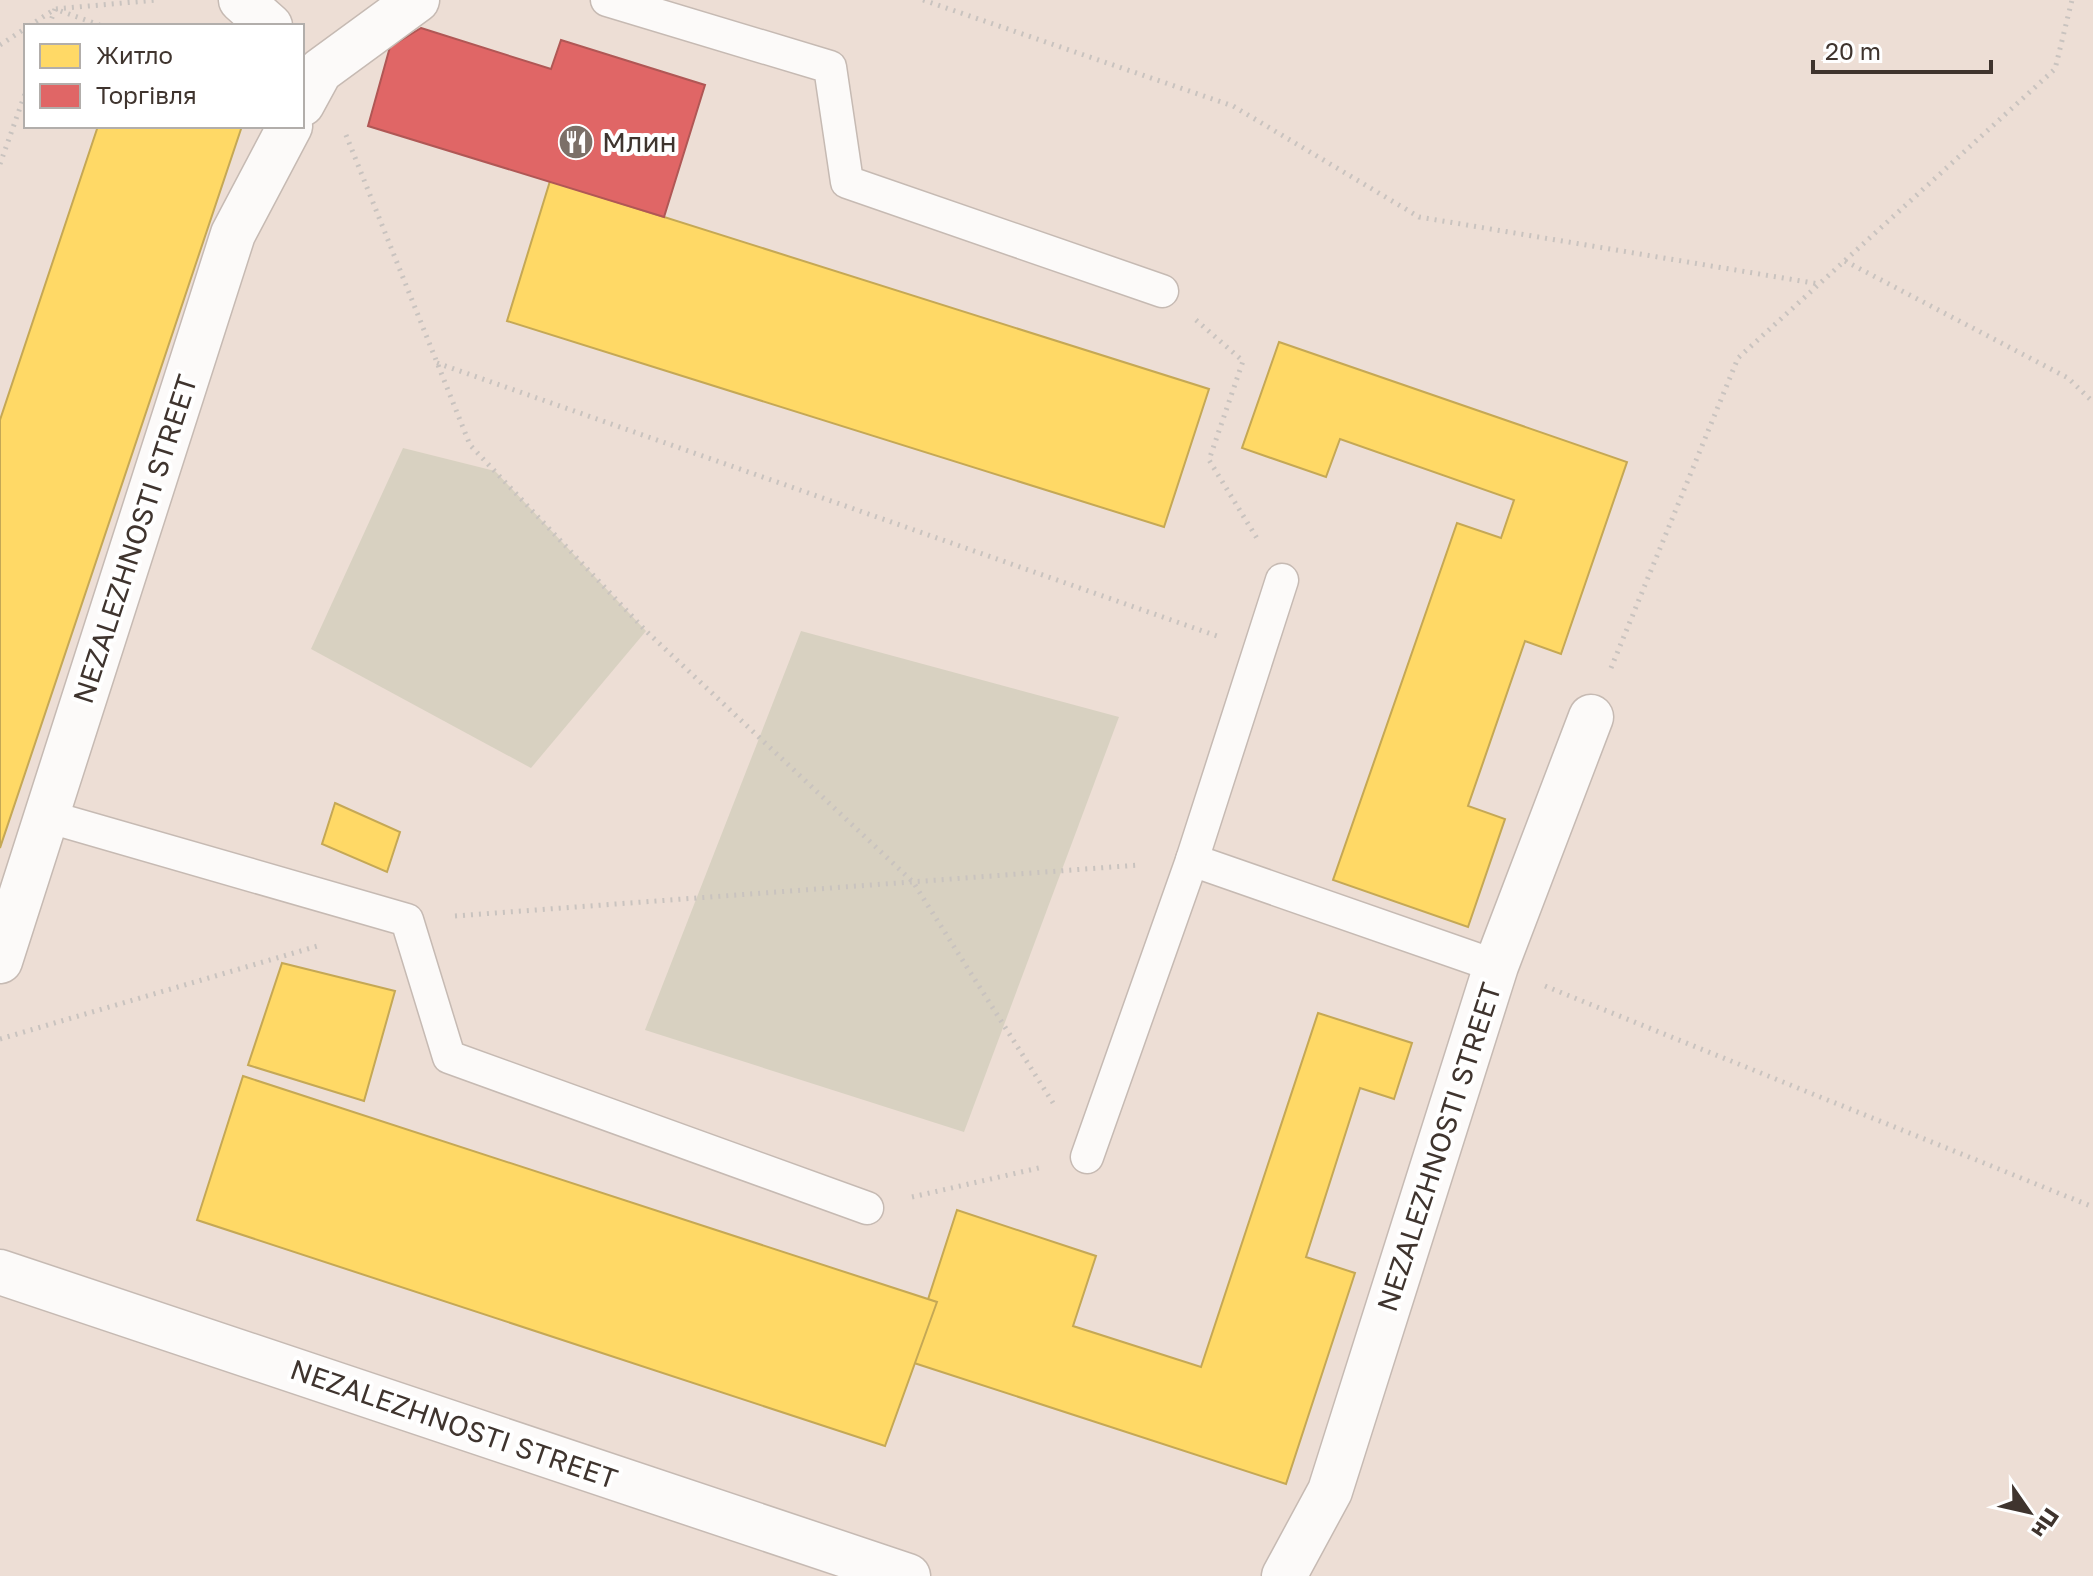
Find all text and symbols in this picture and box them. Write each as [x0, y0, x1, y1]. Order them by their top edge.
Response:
legend [24, 24, 304, 128]
scale bar [1813, 24, 1991, 74]
text: 20 m [1825, 36, 1881, 65]
text: Житло [96, 40, 173, 69]
text: Торгівля [96, 80, 197, 109]
restaurant icon: Млин [557, 123, 595, 161]
place label: Млин [602, 125, 677, 158]
street label: NEZALEZHNOSTI STREET [66, 370, 203, 707]
street label: NEZALEZHNOSTI STREET [1370, 978, 1507, 1315]
street label: NEZALEZHNOSTI STREET [286, 1352, 622, 1495]
north arrow [1989, 1472, 2069, 1552]
text: Пн [2026, 1504, 2066, 1543]

